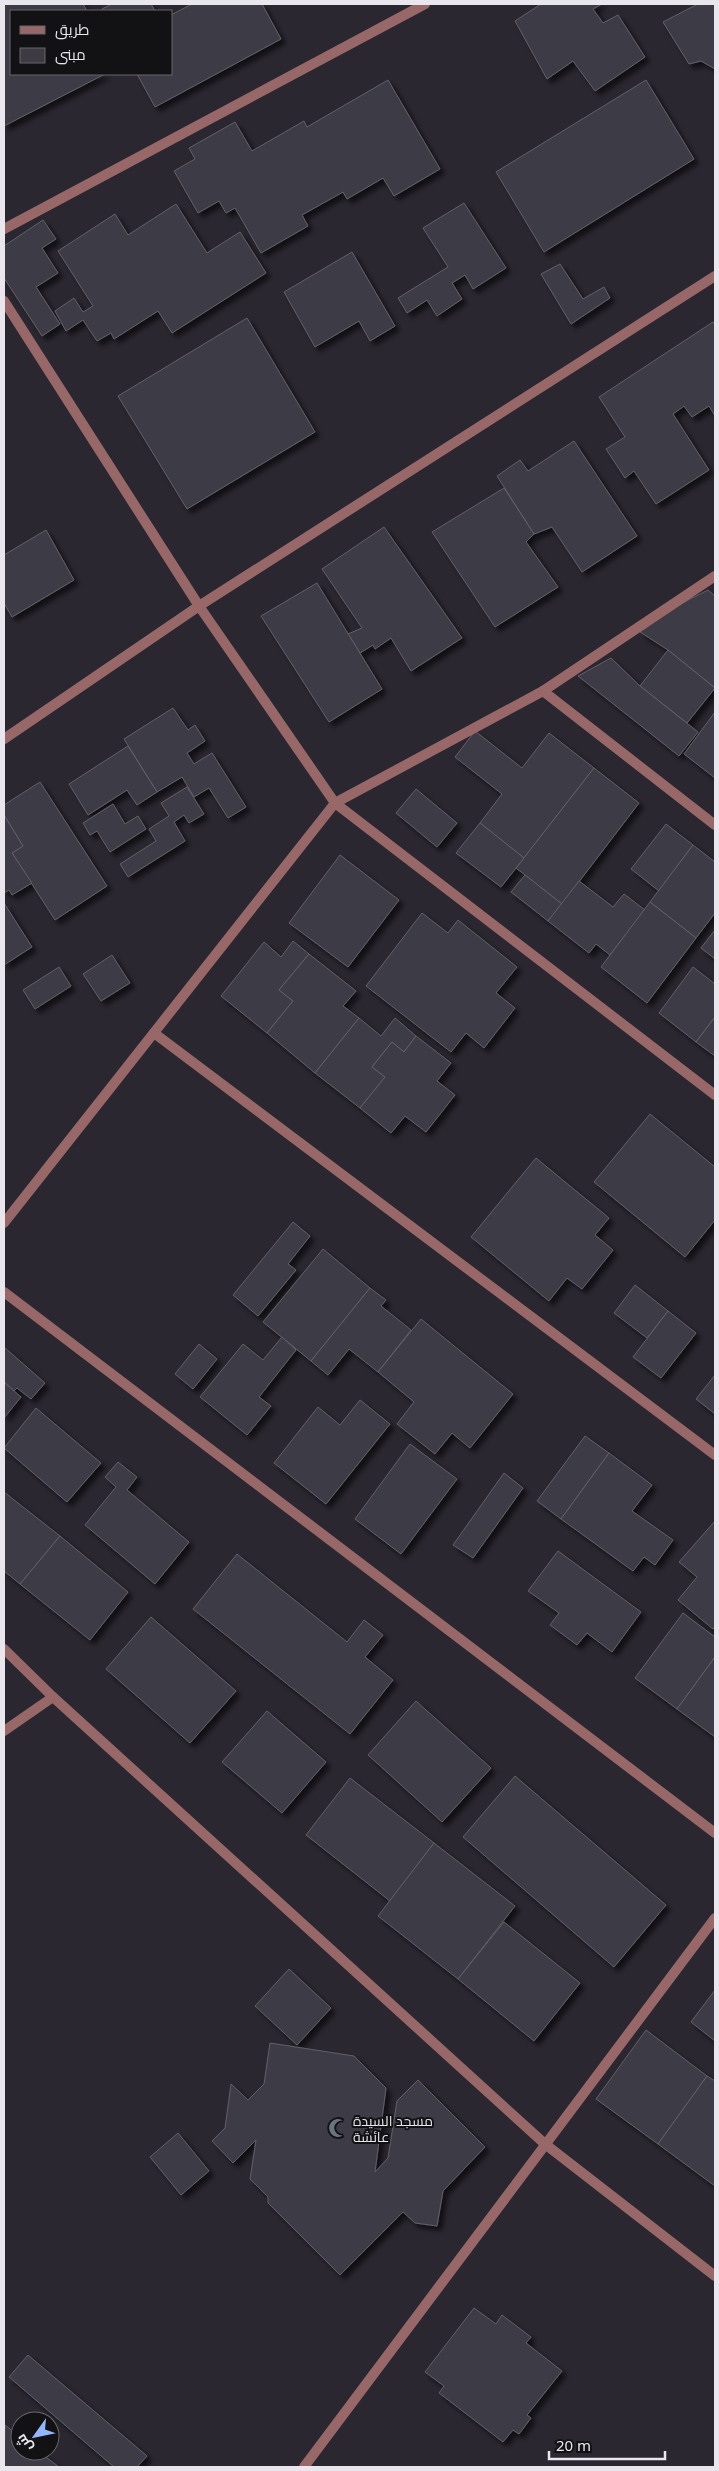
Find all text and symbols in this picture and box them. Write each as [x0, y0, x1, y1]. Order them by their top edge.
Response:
legend [10, 10, 172, 75]
text: طريق [55, 19, 89, 40]
text: مبنى [55, 44, 86, 65]
place label: مسجد السيدة عائشة [353, 2111, 433, 2146]
mosque icon: مسجد السيدة عائشة [327, 2117, 349, 2139]
north arrow [10, 2411, 60, 2461]
scale bar [549, 2428, 665, 2460]
text: ش [11, 2431, 37, 2456]
text: 20 m [556, 2435, 591, 2455]

